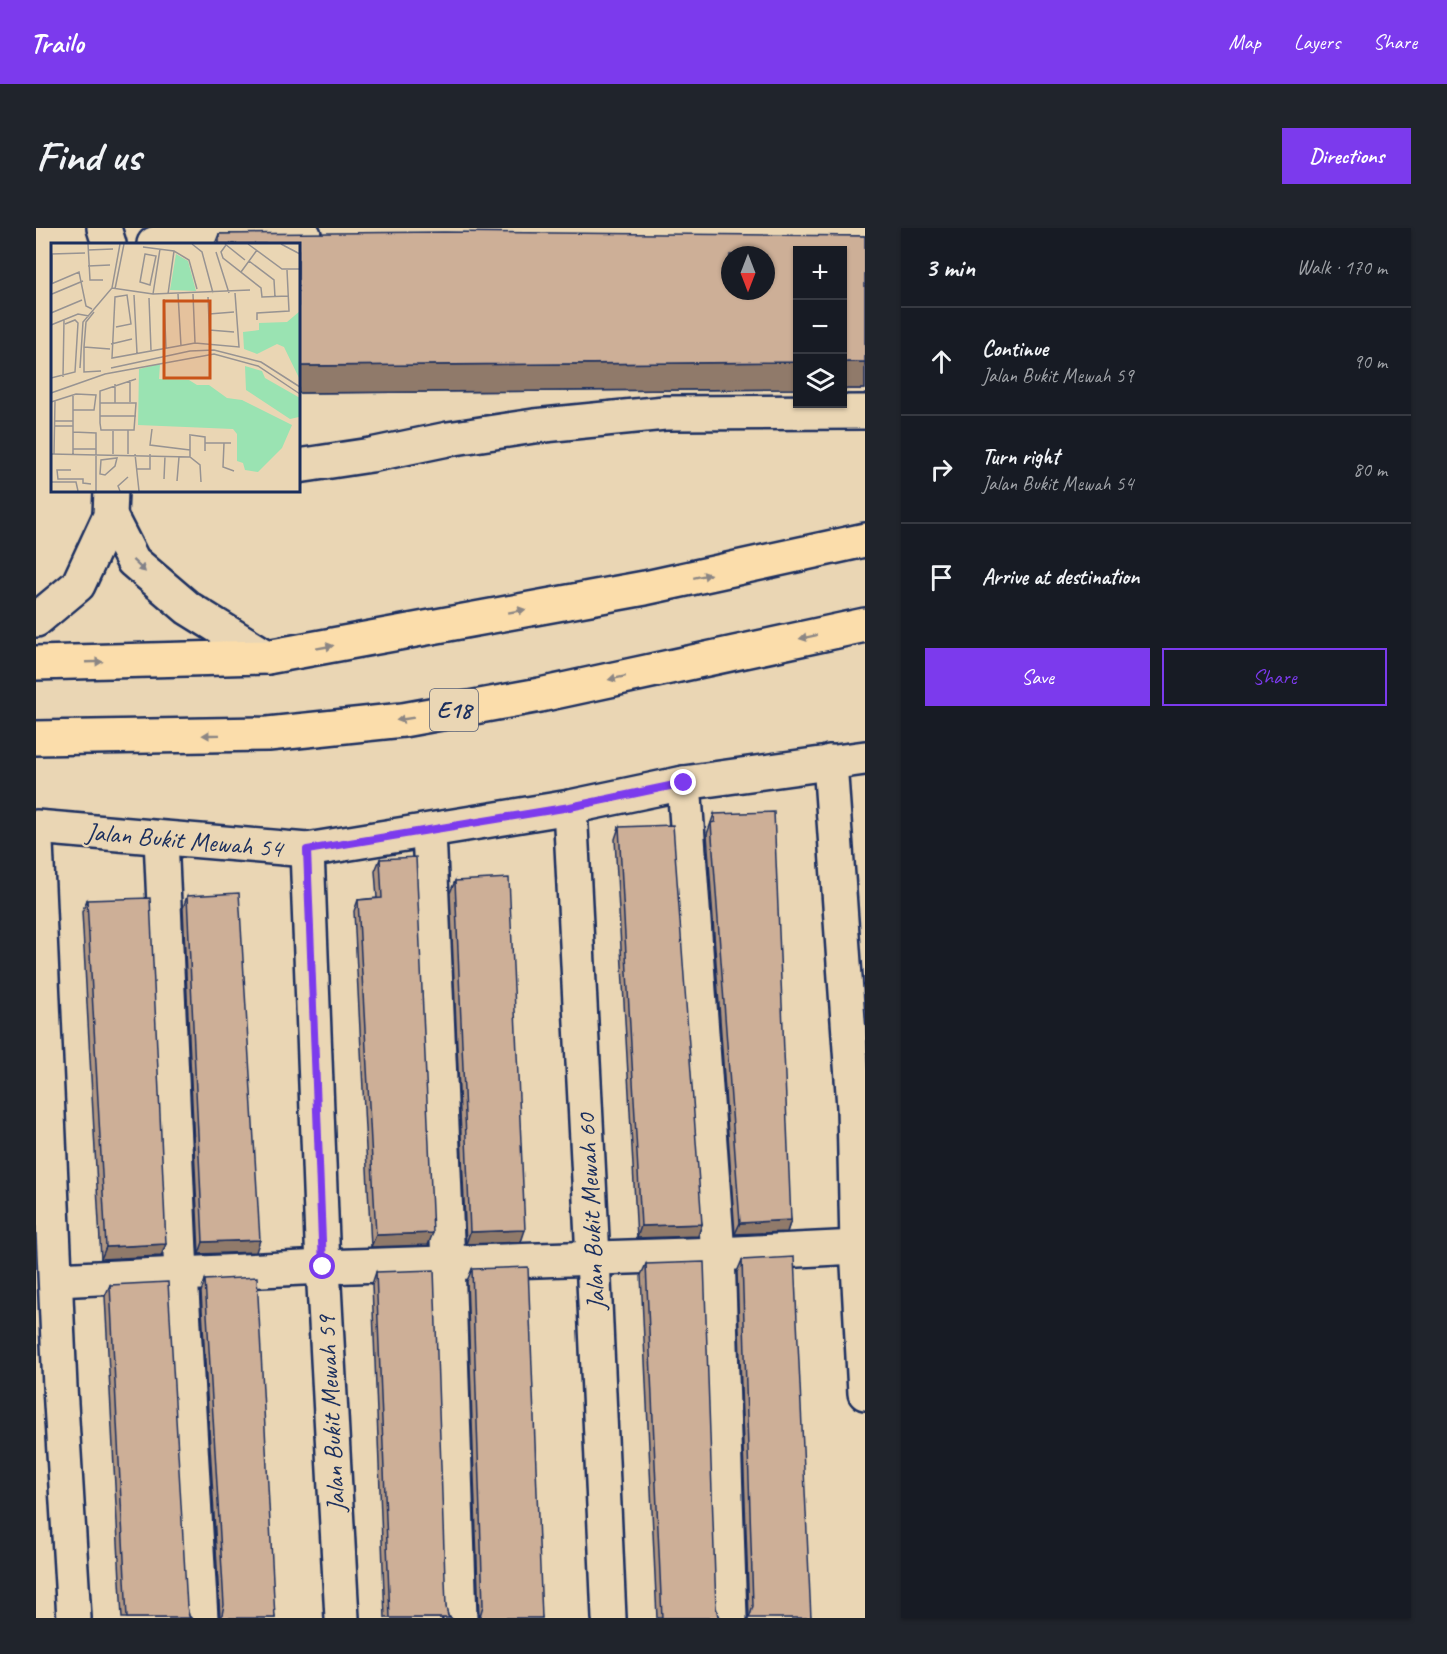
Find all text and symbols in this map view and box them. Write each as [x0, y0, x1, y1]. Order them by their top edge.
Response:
text: Trailo [30, 25, 84, 60]
text: Map [1228, 29, 1261, 55]
text: Layers [1294, 29, 1340, 55]
text: Share [1373, 29, 1417, 55]
button: Directions [1282, 128, 1411, 184]
text: Find us [36, 130, 141, 183]
inset map [51, 243, 300, 492]
north arrow [721, 246, 775, 300]
map controls [793, 246, 847, 408]
button: + [793, 246, 847, 300]
text: 3 min [925, 251, 975, 284]
text: Walk · 170 m [1297, 255, 1387, 280]
button: − [793, 300, 847, 354]
text: Continue [982, 335, 1048, 363]
icon: ahead [925, 345, 958, 378]
text: 90 m [1353, 349, 1387, 374]
button: layers [793, 354, 847, 408]
text: Jalan Bukit Mewah 59 [982, 363, 1133, 388]
text: Turn right [982, 443, 1059, 471]
icon: right [925, 453, 958, 486]
text: 80 m [1353, 457, 1387, 482]
text: Jalan Bukit Mewah 54 [982, 471, 1133, 496]
one-way arrow [132, 559, 147, 573]
icon: arrive [925, 561, 958, 594]
text: Arrive at destination [982, 563, 1139, 591]
one-way arrow [692, 570, 711, 580]
one-way arrow [507, 606, 526, 615]
one-way arrow [799, 633, 817, 643]
one-way arrow [315, 642, 334, 651]
button: Save [925, 648, 1150, 706]
button: Share [1162, 648, 1387, 706]
one-way arrow [85, 657, 104, 666]
one-way arrow [607, 674, 626, 683]
road number: E18 [430, 689, 478, 731]
one-way arrow [395, 715, 414, 724]
one-way arrow [201, 730, 220, 740]
route end [670, 769, 696, 795]
street label: Jalan Bukit Mewah 54 [83, 815, 286, 865]
street label: Jalan Bukit Mewah 60 [569, 1111, 613, 1313]
route start [309, 1253, 335, 1279]
street label: Jalan Bukit Mewah 59 [309, 1313, 353, 1515]

